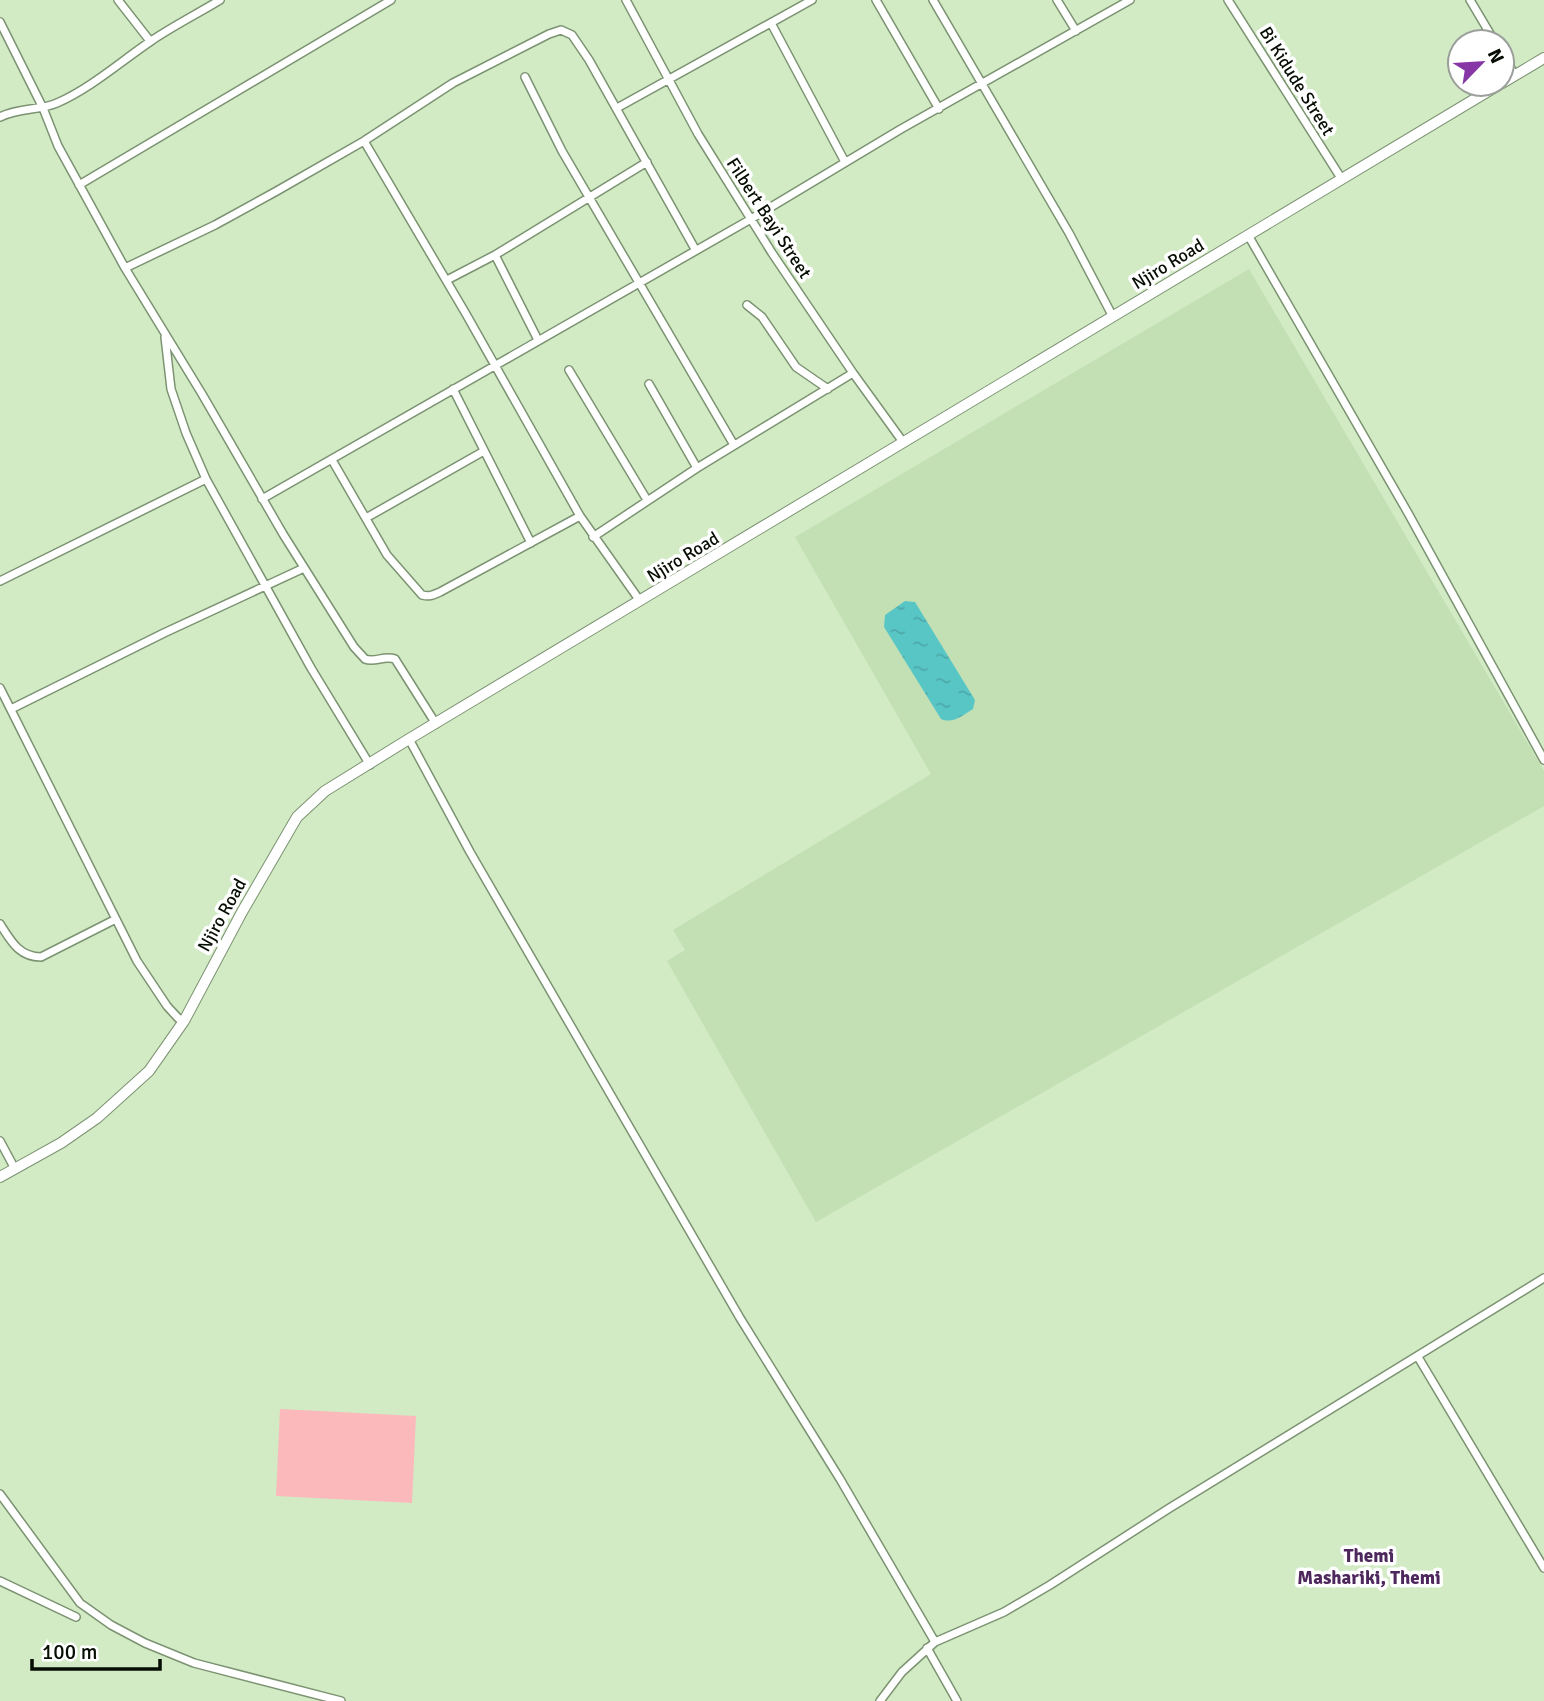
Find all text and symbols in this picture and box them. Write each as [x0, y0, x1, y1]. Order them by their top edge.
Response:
street label: Bi Kidude Street [1255, 23, 1339, 139]
north arrow [1446, 28, 1516, 98]
text: N [1482, 45, 1509, 67]
street label: Filbert Bayi Street [722, 154, 816, 282]
street label: Njiro Road [1128, 234, 1208, 294]
street label: Njiro Road [643, 527, 723, 587]
street label: Njiro Road [193, 875, 251, 955]
district label: Themi Mashariki, Themi [1297, 1544, 1441, 1590]
scale bar [32, 1628, 159, 1672]
text: 100 m [42, 1639, 97, 1665]

